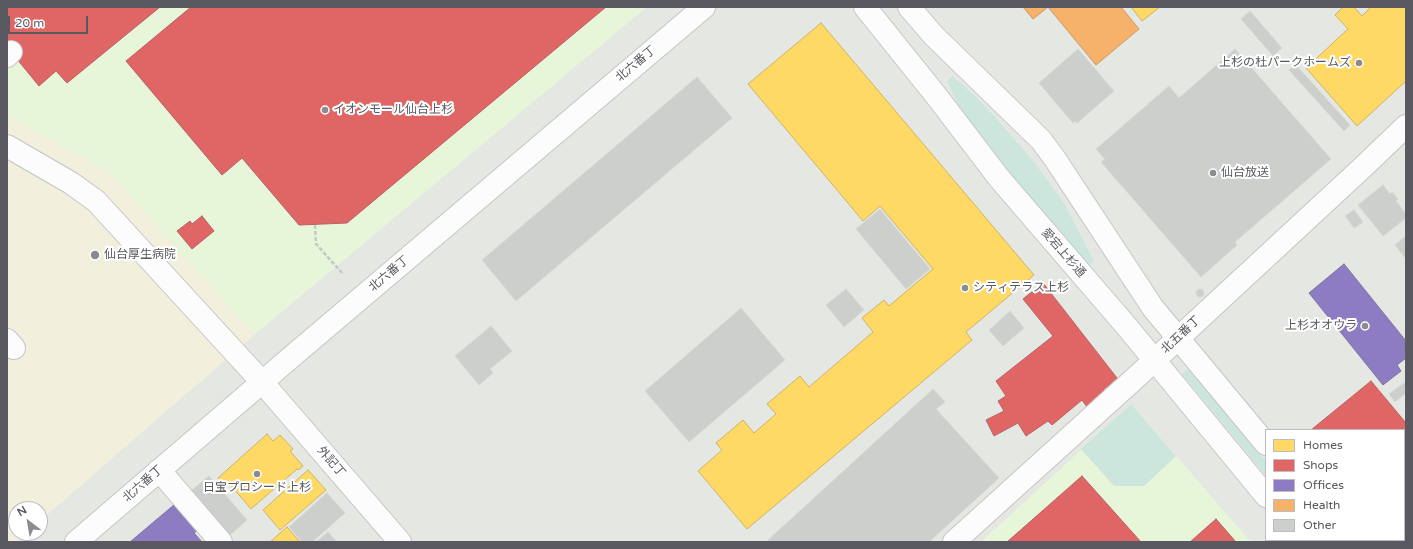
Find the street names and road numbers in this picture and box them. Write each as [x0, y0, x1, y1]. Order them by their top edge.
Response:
street label: 北六番丁 [613, 43, 659, 85]
street label: 愛宕上杉通 [1038, 226, 1088, 280]
street label: 北六番丁 [366, 253, 412, 295]
street label: 北五番丁 [1159, 313, 1203, 357]
street label: 外記丁 [314, 444, 348, 480]
street label: 北六番丁 [120, 463, 166, 505]

